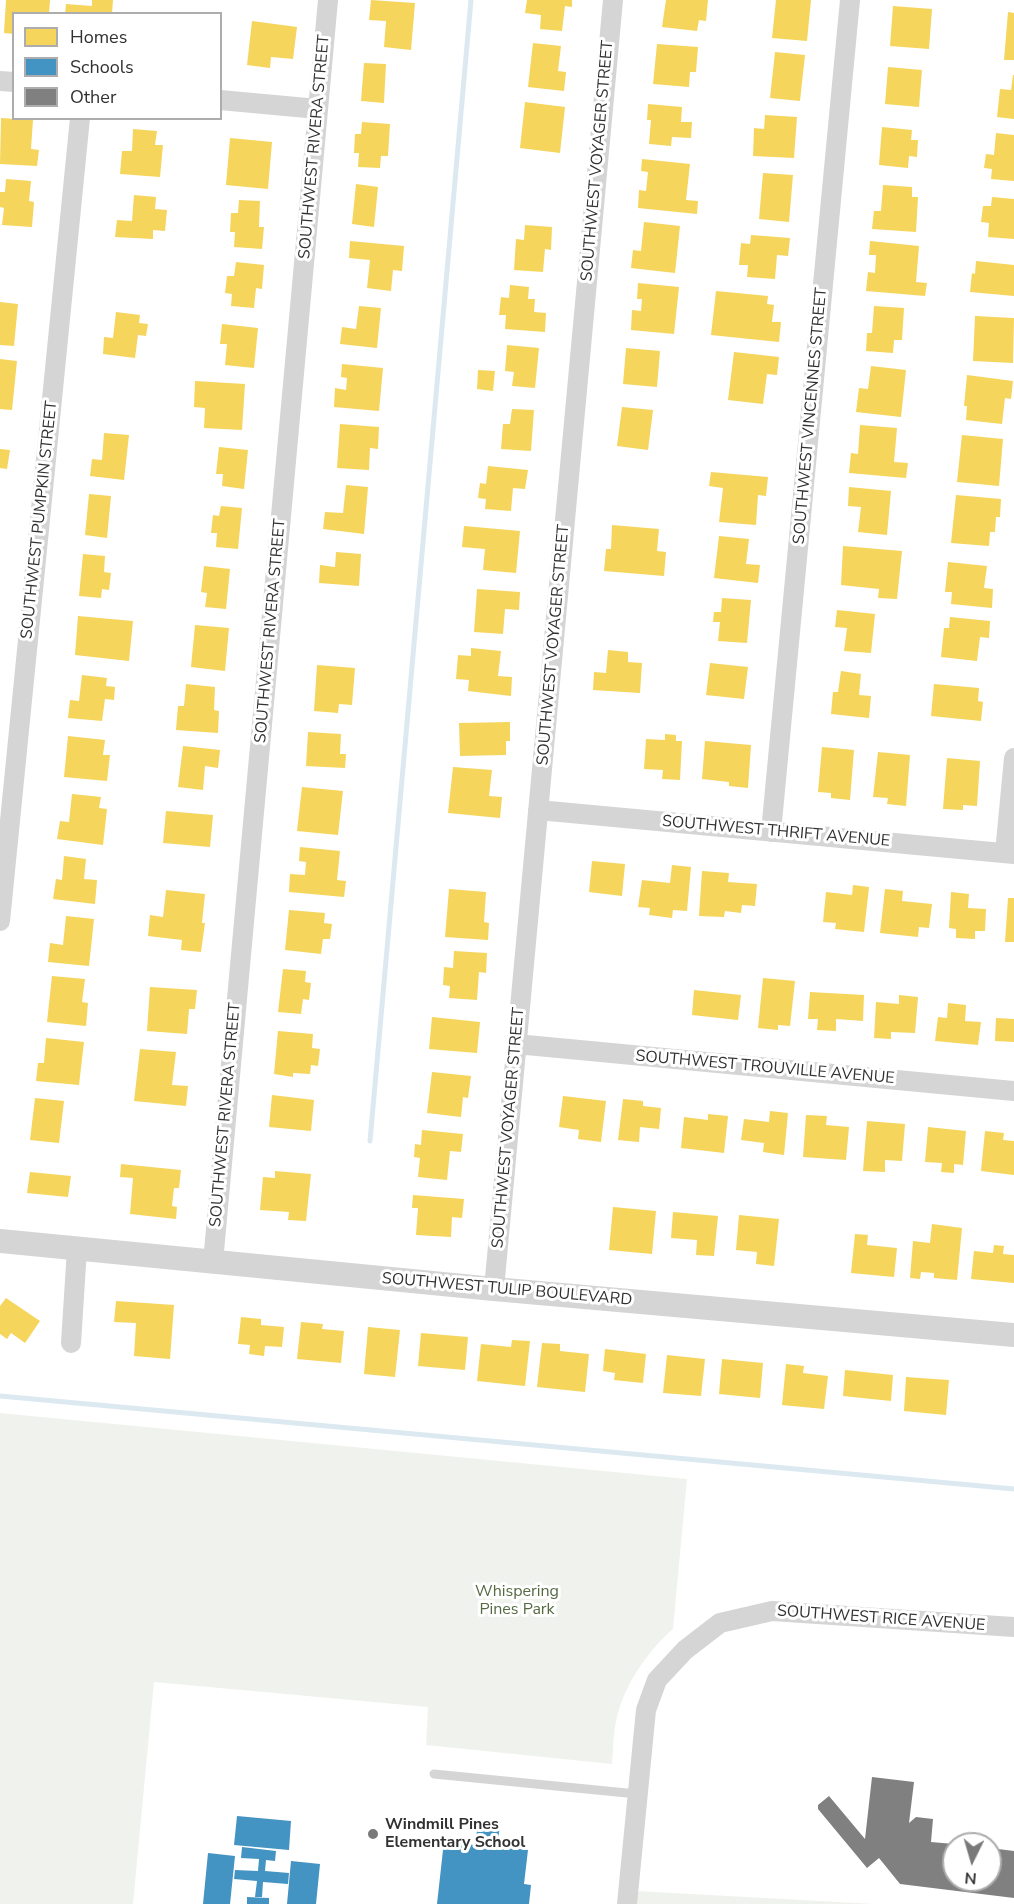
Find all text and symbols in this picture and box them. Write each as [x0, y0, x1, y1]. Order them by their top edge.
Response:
legend [12, 12, 222, 120]
text: Homes [70, 25, 127, 49]
street label: SOUTHWEST RIVERA STREET [296, 34, 334, 260]
street label: SOUTHWEST VOYAGER STREET [578, 40, 618, 282]
text: Schools [70, 55, 134, 79]
text: Other [70, 85, 116, 109]
street label: SOUTHWEST VINCENNES STREET [790, 287, 832, 545]
street label: SOUTHWEST PUMPKIN STREET [18, 400, 62, 640]
street label: SOUTHWEST RIVERA STREET [252, 518, 290, 744]
street label: SOUTHWEST VOYAGER STREET [534, 524, 574, 766]
street label: SOUTHWEST THRIFT AVENUE [661, 812, 891, 852]
street label: SOUTHWEST RIVERA STREET [207, 1002, 245, 1228]
street label: SOUTHWEST VOYAGER STREET [489, 1007, 529, 1249]
street label: SOUTHWEST TROUVILLE AVENUE [635, 1047, 895, 1089]
street label: SOUTHWEST TULIP BOULEVARD [381, 1269, 633, 1311]
park label: Whispering Pines Park [475, 1582, 559, 1620]
street label: SOUTHWEST RICE AVENUE [776, 1602, 986, 1636]
place label: Windmill Pines Elementary School [385, 1815, 525, 1853]
marker: Windmill Pines Elementary School [366, 1827, 380, 1841]
north arrow [942, 1832, 1002, 1892]
text: N [964, 1866, 978, 1889]

